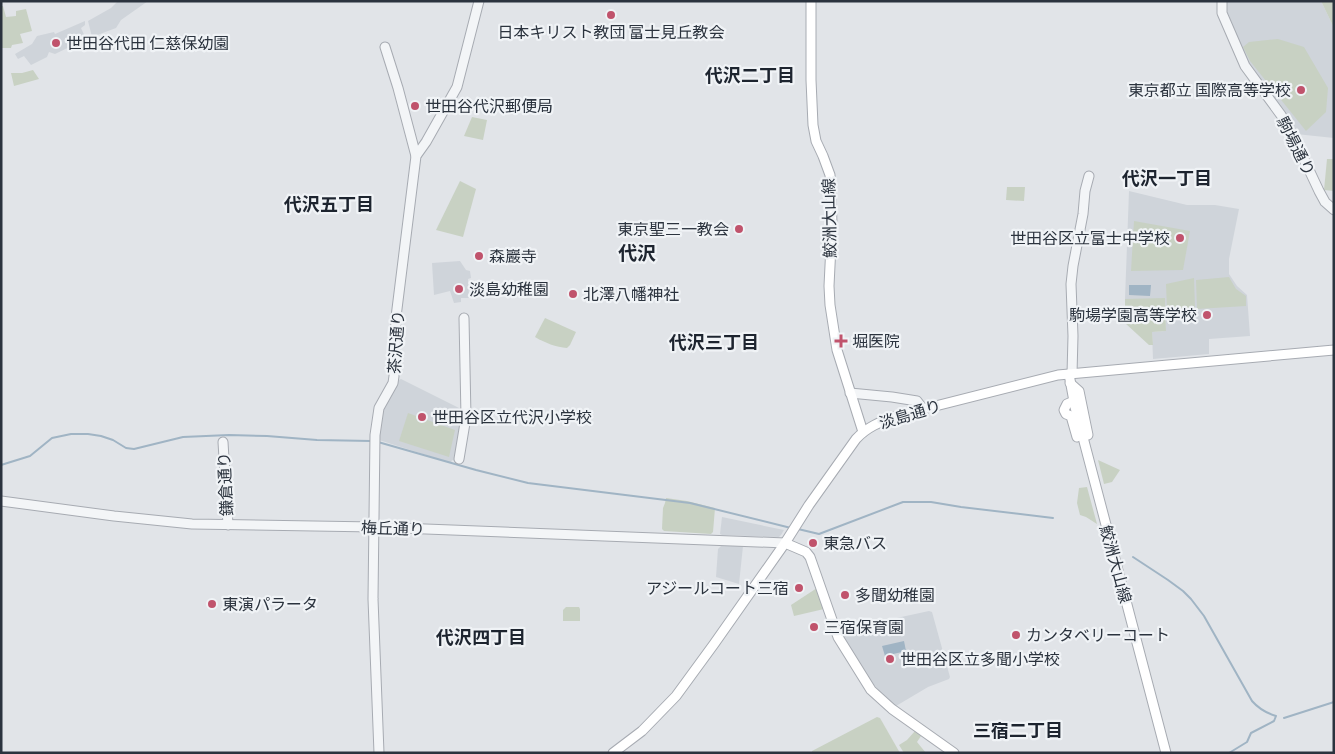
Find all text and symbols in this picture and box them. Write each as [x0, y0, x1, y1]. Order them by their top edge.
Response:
marker: 日本キリスト教団 富士見丘教会 [605, 9, 617, 21]
place label: 日本キリスト教団 富士見丘教会 [497, 22, 725, 44]
place label: 世田谷代田 仁慈保幼園 [66, 33, 229, 55]
marker: 世田谷代田 仁慈保幼園 [50, 37, 62, 49]
district label: 代沢二丁目 [704, 64, 795, 89]
place label: 東京都立 国際高等学校 [1128, 80, 1291, 102]
marker: 東京都立 国際高等学校 [1295, 84, 1307, 96]
place label: 世田谷代沢郵便局 [425, 96, 553, 118]
marker: 世田谷代沢郵便局 [409, 100, 421, 112]
street label: 駒場通り [1271, 113, 1319, 180]
district label: 代沢一丁目 [1121, 167, 1212, 192]
street label: 鮫洲大山線 [818, 178, 842, 258]
district label: 代沢五丁目 [283, 193, 374, 218]
place label: 東京聖三一教会 [617, 219, 729, 241]
marker: 東京聖三一教会 [733, 223, 745, 235]
place label: 世田谷区立富士中学校 [1010, 228, 1170, 250]
marker: 世田谷区立富士中学校 [1174, 232, 1186, 244]
district label: 代沢 [618, 241, 656, 268]
place label: 森巖寺 [489, 246, 537, 268]
marker: 森巖寺 [473, 250, 485, 262]
place label: 淡島幼稚園 [469, 279, 549, 301]
marker: 淡島幼稚園 [453, 283, 465, 295]
place label: 北澤八幡神社 [583, 284, 679, 306]
marker: 北澤八幡神社 [567, 288, 579, 300]
place label: 駒場学園高等学校 [1069, 305, 1197, 327]
street label: 茶沢通り [384, 309, 410, 375]
marker: 駒場学園高等学校 [1201, 309, 1213, 321]
district label: 代沢三丁目 [668, 331, 759, 356]
place label: 堀医院 [852, 331, 900, 353]
marker: 堀医院 [834, 334, 848, 348]
street label: 淡島通り [876, 395, 944, 435]
place label: 世田谷区立代沢小学校 [432, 407, 592, 429]
marker: 世田谷区立代沢小学校 [416, 411, 428, 423]
street label: 鎌倉通り [213, 451, 239, 516]
street label: 梅丘通り [361, 517, 425, 541]
street label: 鮫洲大山線 [1094, 523, 1136, 606]
place label: 東急バス [823, 533, 887, 555]
marker: 東急バス [807, 537, 819, 549]
place label: アジールコート三宿 [646, 578, 789, 600]
marker: アジールコート三宿 [793, 582, 805, 594]
place label: 多聞幼稚園 [855, 585, 935, 607]
marker: 多聞幼稚園 [839, 589, 851, 601]
place label: 東演パラータ [222, 594, 318, 616]
marker: 東演パラータ [206, 598, 218, 610]
place label: 三宿保育園 [824, 617, 904, 639]
marker: 三宿保育園 [808, 621, 820, 633]
place label: カンタベリーコート [1026, 625, 1170, 647]
district label: 代沢四丁目 [435, 626, 526, 651]
marker: カンタベリーコート [1010, 629, 1022, 641]
place label: 世田谷区立多聞小学校 [900, 649, 1060, 671]
marker: 世田谷区立多聞小学校 [884, 653, 896, 665]
district label: 三宿二丁目 [973, 719, 1063, 744]

